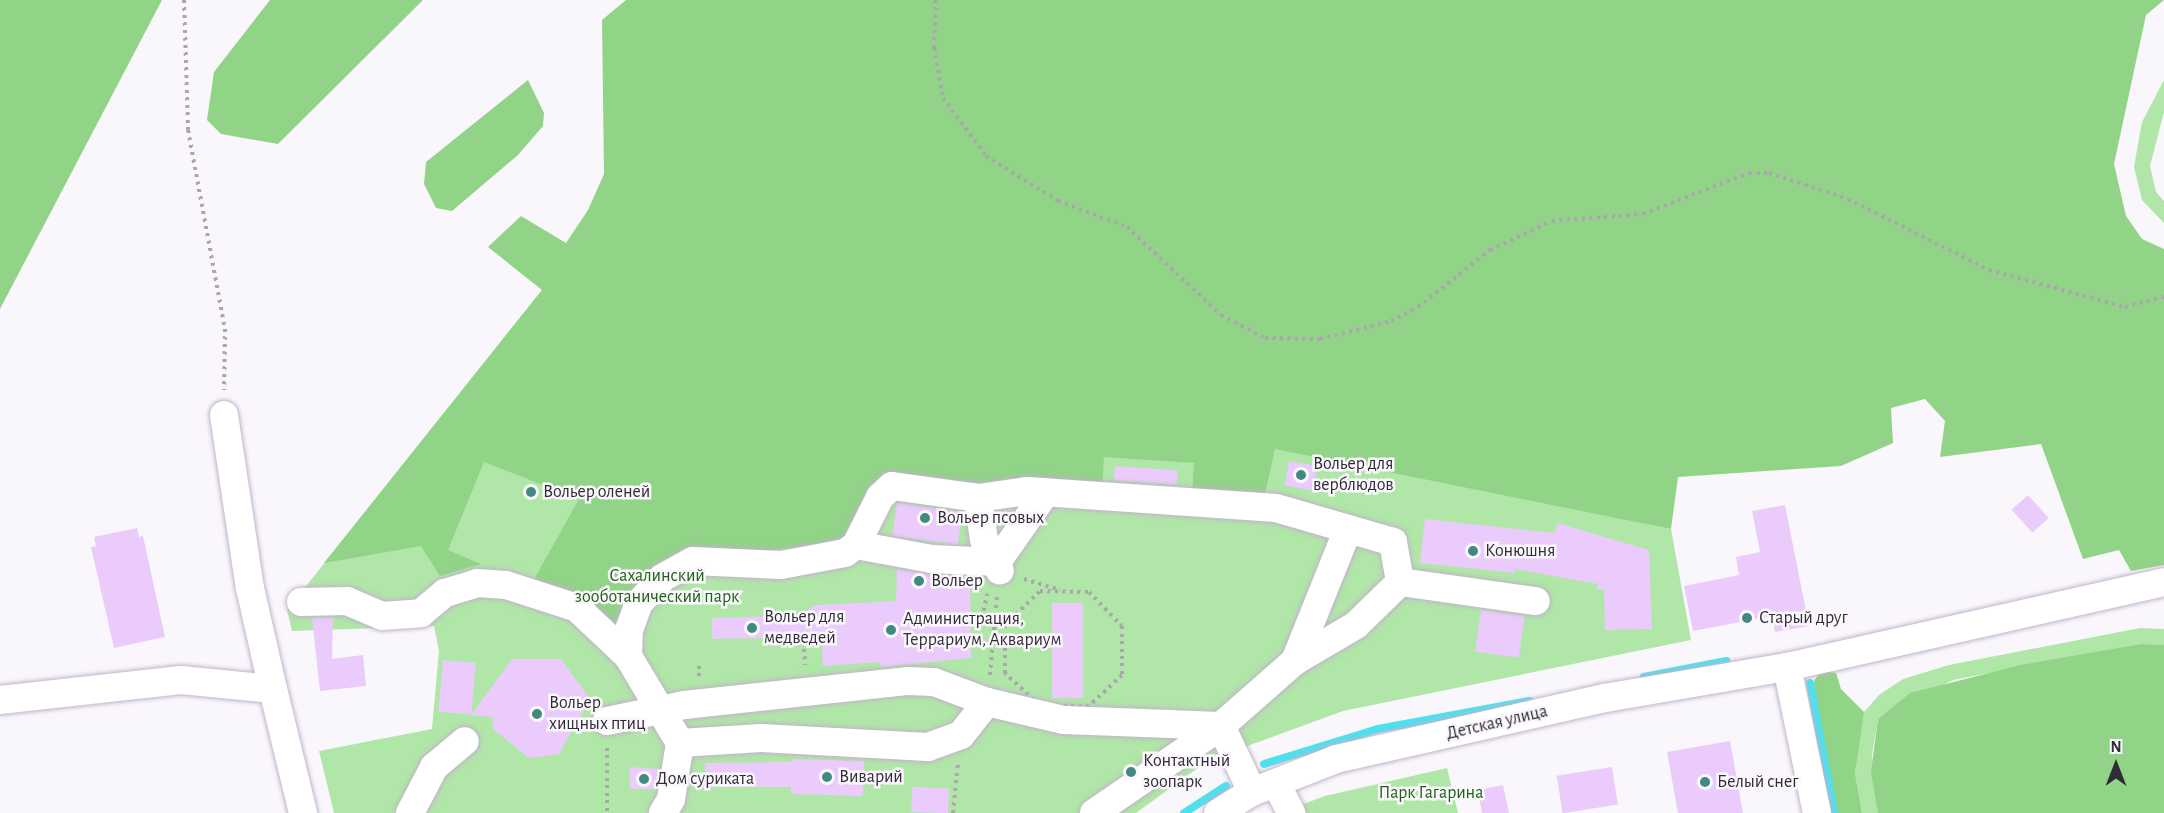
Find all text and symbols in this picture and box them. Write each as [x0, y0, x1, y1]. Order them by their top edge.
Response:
place label: Вольер для верблюдов [1313, 454, 1394, 496]
marker: Вольер для верблюдов [1294, 468, 1308, 482]
place label: Вольер оленей [543, 481, 650, 503]
marker: Вольер оленей [524, 485, 538, 499]
place label: Вольер псовых [937, 507, 1044, 529]
marker: Вольер псовых [918, 511, 932, 525]
place label: Конюшня [1485, 540, 1555, 562]
marker: Конюшня [1466, 544, 1480, 558]
park label: Сахалинский зооботанический парк [575, 566, 739, 608]
place label: Вольер [931, 570, 983, 592]
marker: Вольер [912, 574, 926, 588]
place label: Вольер для медведей [764, 607, 844, 650]
place label: Старый друг [1759, 607, 1848, 629]
place label: Администрация, Террариум, Аквариум [903, 609, 1061, 652]
marker: Старый друг [1740, 611, 1754, 625]
marker: Вольер для медведей [745, 621, 759, 635]
marker: Администрация, Террариум, Аквариум [884, 623, 898, 637]
place label: Вольер хищных птиц [549, 693, 646, 736]
street label: Детская улица [1444, 701, 1550, 745]
marker: Вольер хищных птиц [530, 707, 544, 721]
north arrow [2086, 735, 2146, 795]
text: N [2110, 739, 2122, 755]
place label: Контактный зоопарк [1143, 751, 1230, 794]
marker: Контактный зоопарк [1124, 765, 1138, 779]
place label: Виварий [839, 766, 903, 788]
place label: Дом суриката [656, 768, 754, 790]
marker: Виварий [820, 770, 834, 784]
place label: Белый снег [1717, 771, 1798, 793]
marker: Дом суриката [637, 772, 651, 786]
marker: Белый снег [1698, 775, 1712, 789]
park label: Парк Гагарина [1379, 782, 1483, 804]

